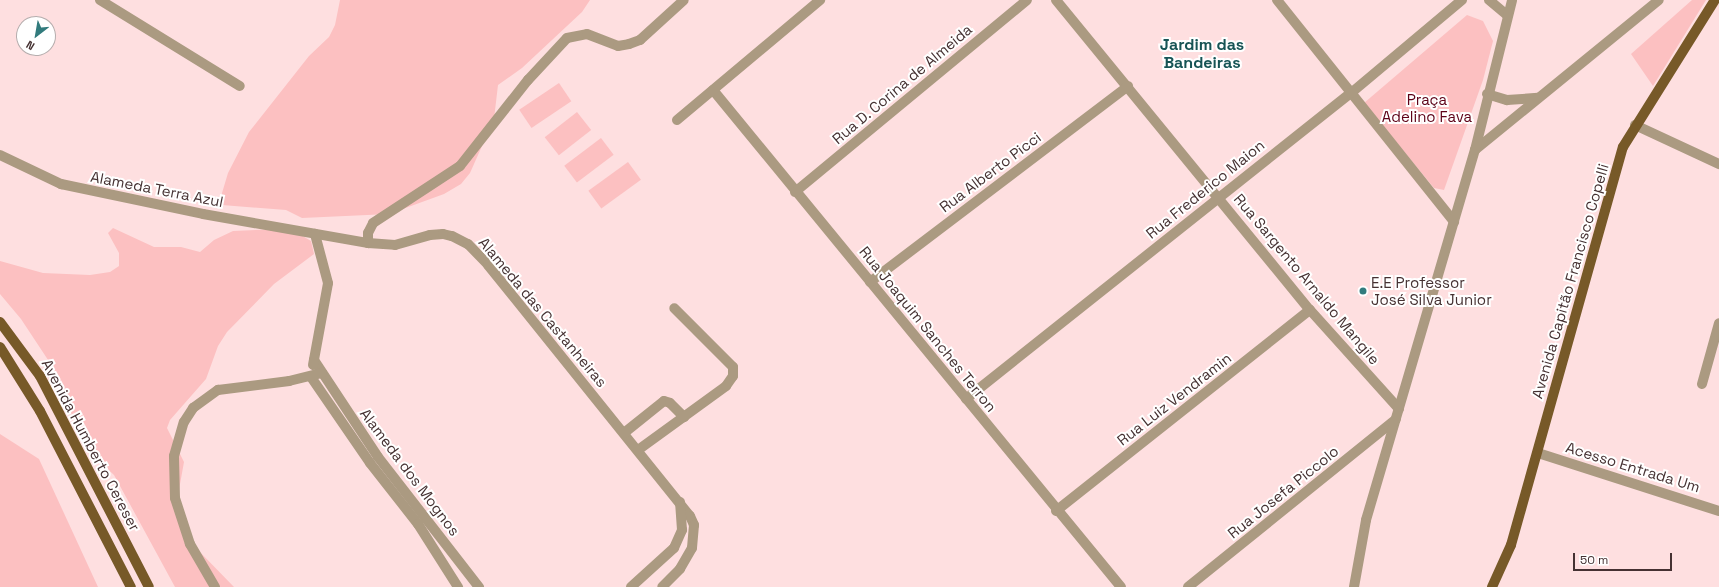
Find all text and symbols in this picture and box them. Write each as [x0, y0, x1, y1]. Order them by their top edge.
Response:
north arrow [16, 16, 56, 56]
street label: Rua D. Corina de Almeida [828, 20, 976, 148]
district label: Jardim das Bandeiras [1160, 35, 1244, 73]
text: N [24, 38, 37, 53]
park label: Praça Adelino Fava [1382, 90, 1472, 125]
street label: Rua Alberto Picci [936, 128, 1044, 216]
street label: Rua Frederico Maion [1142, 136, 1268, 242]
street label: Avenida Capitão Francisco Copelli [1528, 162, 1612, 400]
street label: Alameda Terra Azul [89, 167, 225, 211]
street label: Rua Sargento Arnaldo Mangile [1230, 190, 1384, 368]
street label: Alameda das Castanheiras [475, 233, 611, 391]
street label: Rua Joaquim Sanches Terron [856, 242, 1000, 416]
place label: E.E Professor José Silva Junior [1371, 273, 1492, 308]
marker: E.E Professor José Silva Junior [1358, 286, 1368, 296]
street label: Rua Luiz Vendramin [1113, 349, 1235, 449]
street label: Avenida Humberto Cereser [38, 356, 144, 534]
street label: Alameda dos Mognos [356, 405, 464, 539]
street label: Acesso Entrada Um [1564, 438, 1702, 496]
street label: Rua Josefa Piccolo [1224, 442, 1342, 542]
scale bar [1575, 545, 1674, 571]
text: 50 m [1580, 552, 1608, 568]

